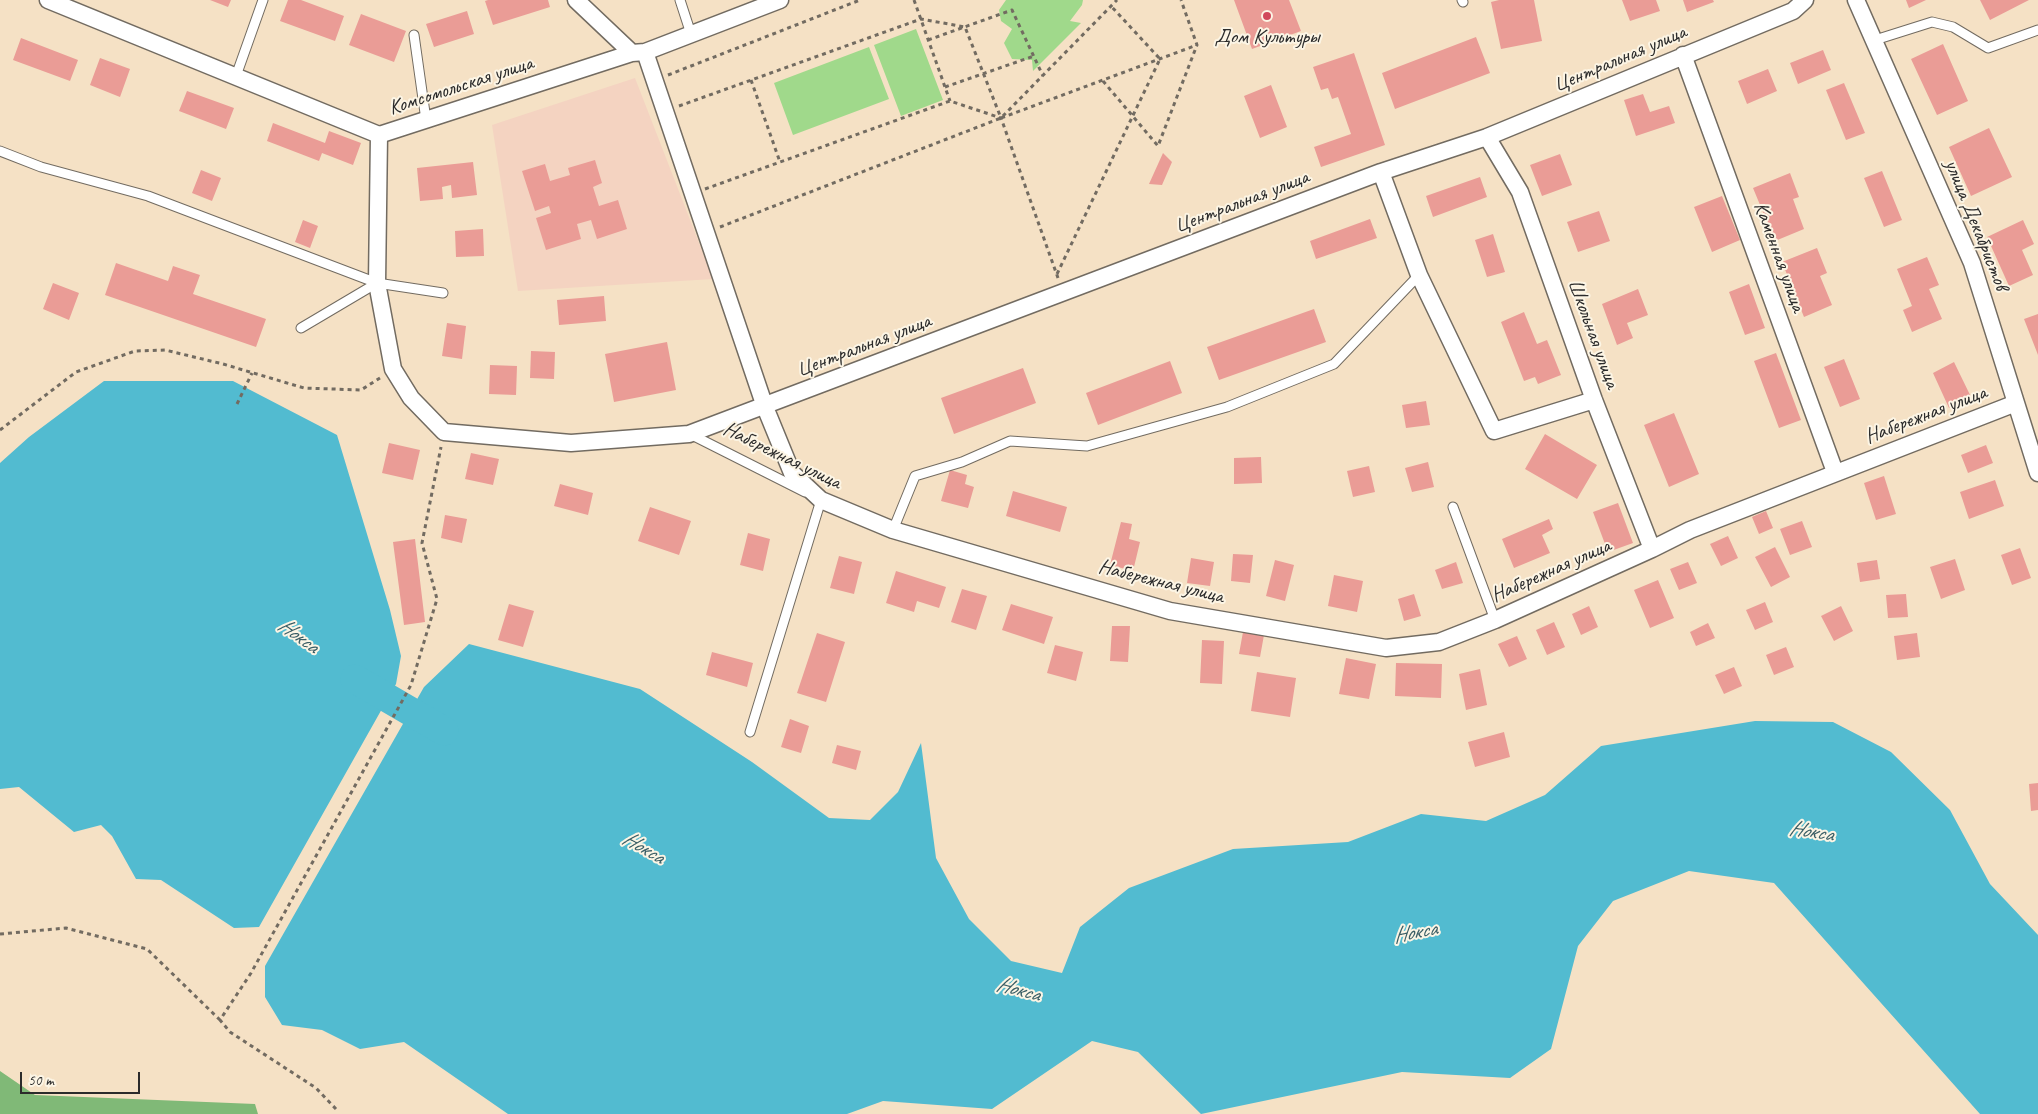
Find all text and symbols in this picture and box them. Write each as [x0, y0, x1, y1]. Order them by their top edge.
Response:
marker: Дом Культуры [1261, 10, 1273, 22]
street label: Центральная улица [1550, 20, 1690, 98]
place label: Дом Культуры [1215, 24, 1319, 50]
street label: Комсомольская улица [386, 51, 536, 121]
street label: улица Декабристов [1938, 156, 2014, 294]
street label: Центральная улица [1171, 165, 1313, 239]
street label: Каменная улица [1747, 198, 1811, 316]
street label: Школьная улица [1562, 276, 1624, 392]
street label: Центральная улица [793, 309, 935, 383]
street label: Набережная улица [1862, 380, 1990, 450]
street label: Набережная улица [719, 417, 845, 495]
street label: Набережная улица [1487, 533, 1615, 609]
street label: Набережная улица [1096, 554, 1226, 610]
water label: Нокса [272, 612, 324, 660]
water label: Нокса [1787, 816, 1835, 848]
water label: Нокса [617, 826, 669, 870]
water label: Нокса [1391, 916, 1439, 950]
water label: Нокса [993, 972, 1043, 1008]
scale bar [22, 1062, 142, 1094]
text: 50 m [28, 1071, 54, 1090]

